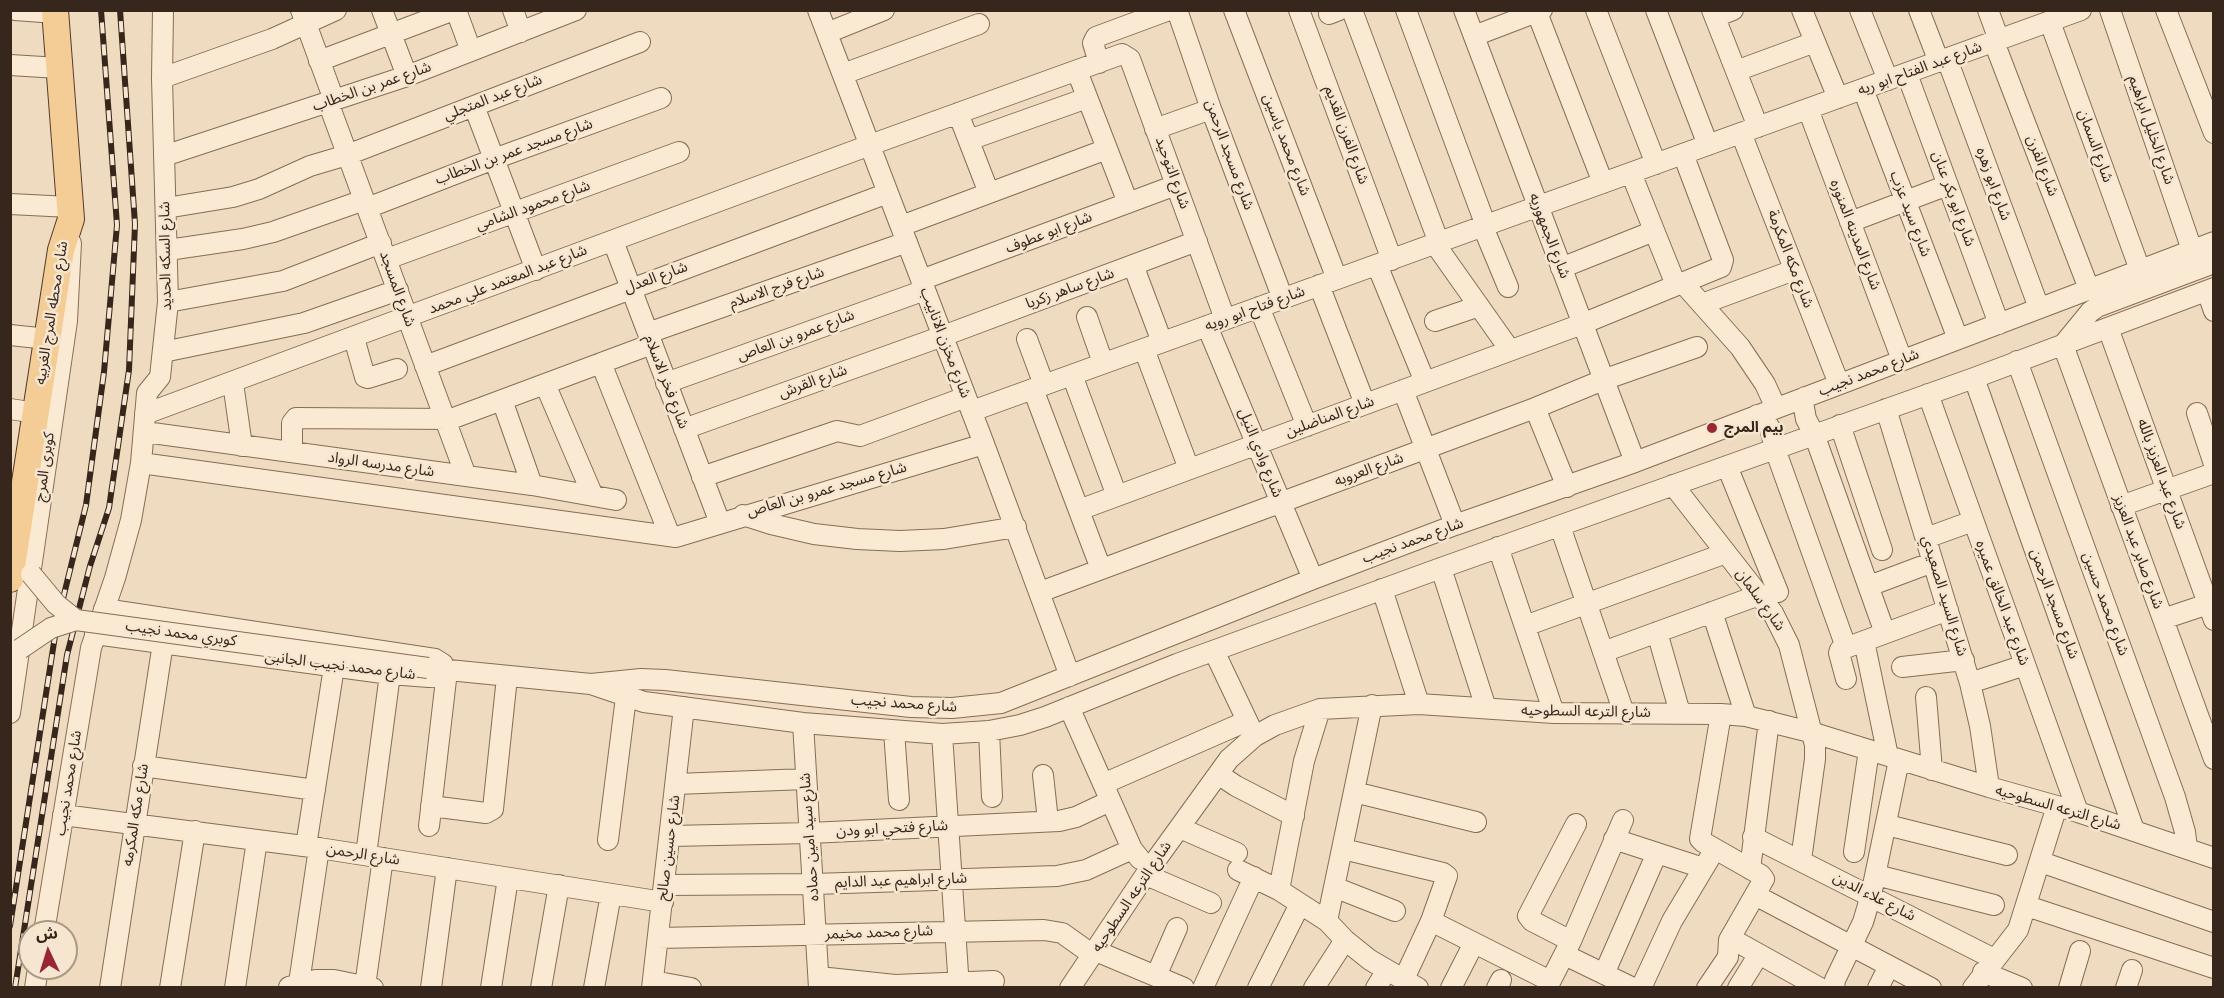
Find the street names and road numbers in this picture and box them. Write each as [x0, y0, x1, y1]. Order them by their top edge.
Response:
street label: شارع عبد الفتاح ابو ريه [1855, 38, 1985, 100]
street label: شارع عمر بن الخطاب [310, 58, 434, 116]
street label: شارع عبد المتجلي [441, 71, 545, 125]
street label: شارع الخليل ابراهيم [2124, 73, 2178, 187]
street label: شارع الفرن القديم [1320, 83, 1372, 187]
street label: شارع محمد ياسين [1258, 91, 1314, 199]
street label: شارع مسجد الرحمن [1201, 97, 1257, 213]
street label: شارع السمان [2073, 107, 2117, 185]
street label: شارع مسجد عمر بن الخطاب [433, 115, 595, 189]
street label: شارع الفرن [2022, 133, 2062, 199]
street label: شارع التوحيد [1151, 134, 1193, 212]
street label: شارع ابو زهره [1971, 145, 2015, 223]
street label: شارع ابو بكر عنان [1927, 149, 1979, 249]
street label: شارع سيد عزب [1885, 169, 1935, 259]
street label: شارع محمود الشامي [473, 177, 593, 235]
street label: شارع المدينه المنوره [1826, 177, 1884, 293]
street label: شارع الجمهوريه [1524, 191, 1574, 281]
street label: شارع السكه الحديد [156, 201, 176, 311]
street label: شارع مكه المكرمة [1763, 207, 1817, 311]
street label: شارع ابو عطوف [1003, 208, 1095, 258]
street label: شارع محطه المرج الغربيه [32, 240, 72, 386]
street label: شارع عبد المعتمد علي محمد [426, 241, 590, 319]
street label: شارع المسجد [375, 249, 419, 329]
street label: شارع العدل [622, 258, 690, 298]
street label: شارع فرج الاسلام [727, 263, 827, 313]
street label: شارع ساهر زكريا [1023, 265, 1117, 313]
street label: شارع فتاح ابو رويه [1202, 283, 1308, 335]
street label: شارع مخزن الانابيب [916, 285, 974, 401]
street label: شارع عمرو بن العاص [735, 306, 857, 366]
street label: شارع فخر الاسلام [640, 332, 692, 432]
street label: شارع محمد نجيب [1816, 346, 1922, 400]
street label: شارع القرش [776, 361, 850, 403]
street label: شارع المناضلين [1283, 393, 1377, 441]
street label: شارع وادي النيل [1234, 406, 1286, 500]
street label: شارع عبد العزيز بالله [2133, 416, 2189, 532]
street label: كوبرى المرج [31, 431, 59, 503]
street label: شارع مدرسه الرواد [327, 449, 435, 481]
street label: شارع العروبه [1332, 449, 1406, 491]
street label: شارع مسجد عمرو بن العاص [745, 459, 909, 521]
street label: شارع صابر عبد العزيز [2109, 492, 2167, 612]
street label: شارع محمد نجيب [1360, 514, 1466, 568]
street label: شارع السيد الصعيدي [1917, 534, 1971, 658]
street label: شارع عبد الخالق عميره [1971, 538, 2033, 668]
street label: شارع مسجد الرحمن [2026, 546, 2082, 662]
street label: شارع محمد حسين [2078, 550, 2132, 658]
street label: شارع سلمان [1731, 565, 1789, 635]
street label: كوبري محمد نجيب [124, 617, 238, 651]
street label: شارع محمد نجيب الجانبى [264, 648, 416, 684]
street label: شارع محمد نجيب [850, 691, 958, 717]
street label: شارع الترعه السطوحيه [1521, 702, 1651, 722]
street label: شارع محمد نجيب [52, 729, 86, 837]
street label: شارع مكه المكرمه [119, 762, 153, 868]
street label: شارع سيد امين حماده [797, 772, 823, 902]
street label: شارع الترعه السطوحيه [1993, 781, 2123, 835]
street label: شارع حسين صالح [654, 794, 684, 902]
street label: شارع فتحي ابو ودن [836, 817, 948, 841]
street label: شارع الترعه السطوحيه [1088, 838, 1176, 956]
street label: شارع الرحمن [325, 840, 401, 870]
street label: شارع علاء الدين [1830, 868, 1918, 926]
street label: شارع ابراهيم عبد الدايم [834, 870, 968, 892]
street label: شارع محمد مخيمر [824, 922, 934, 944]

